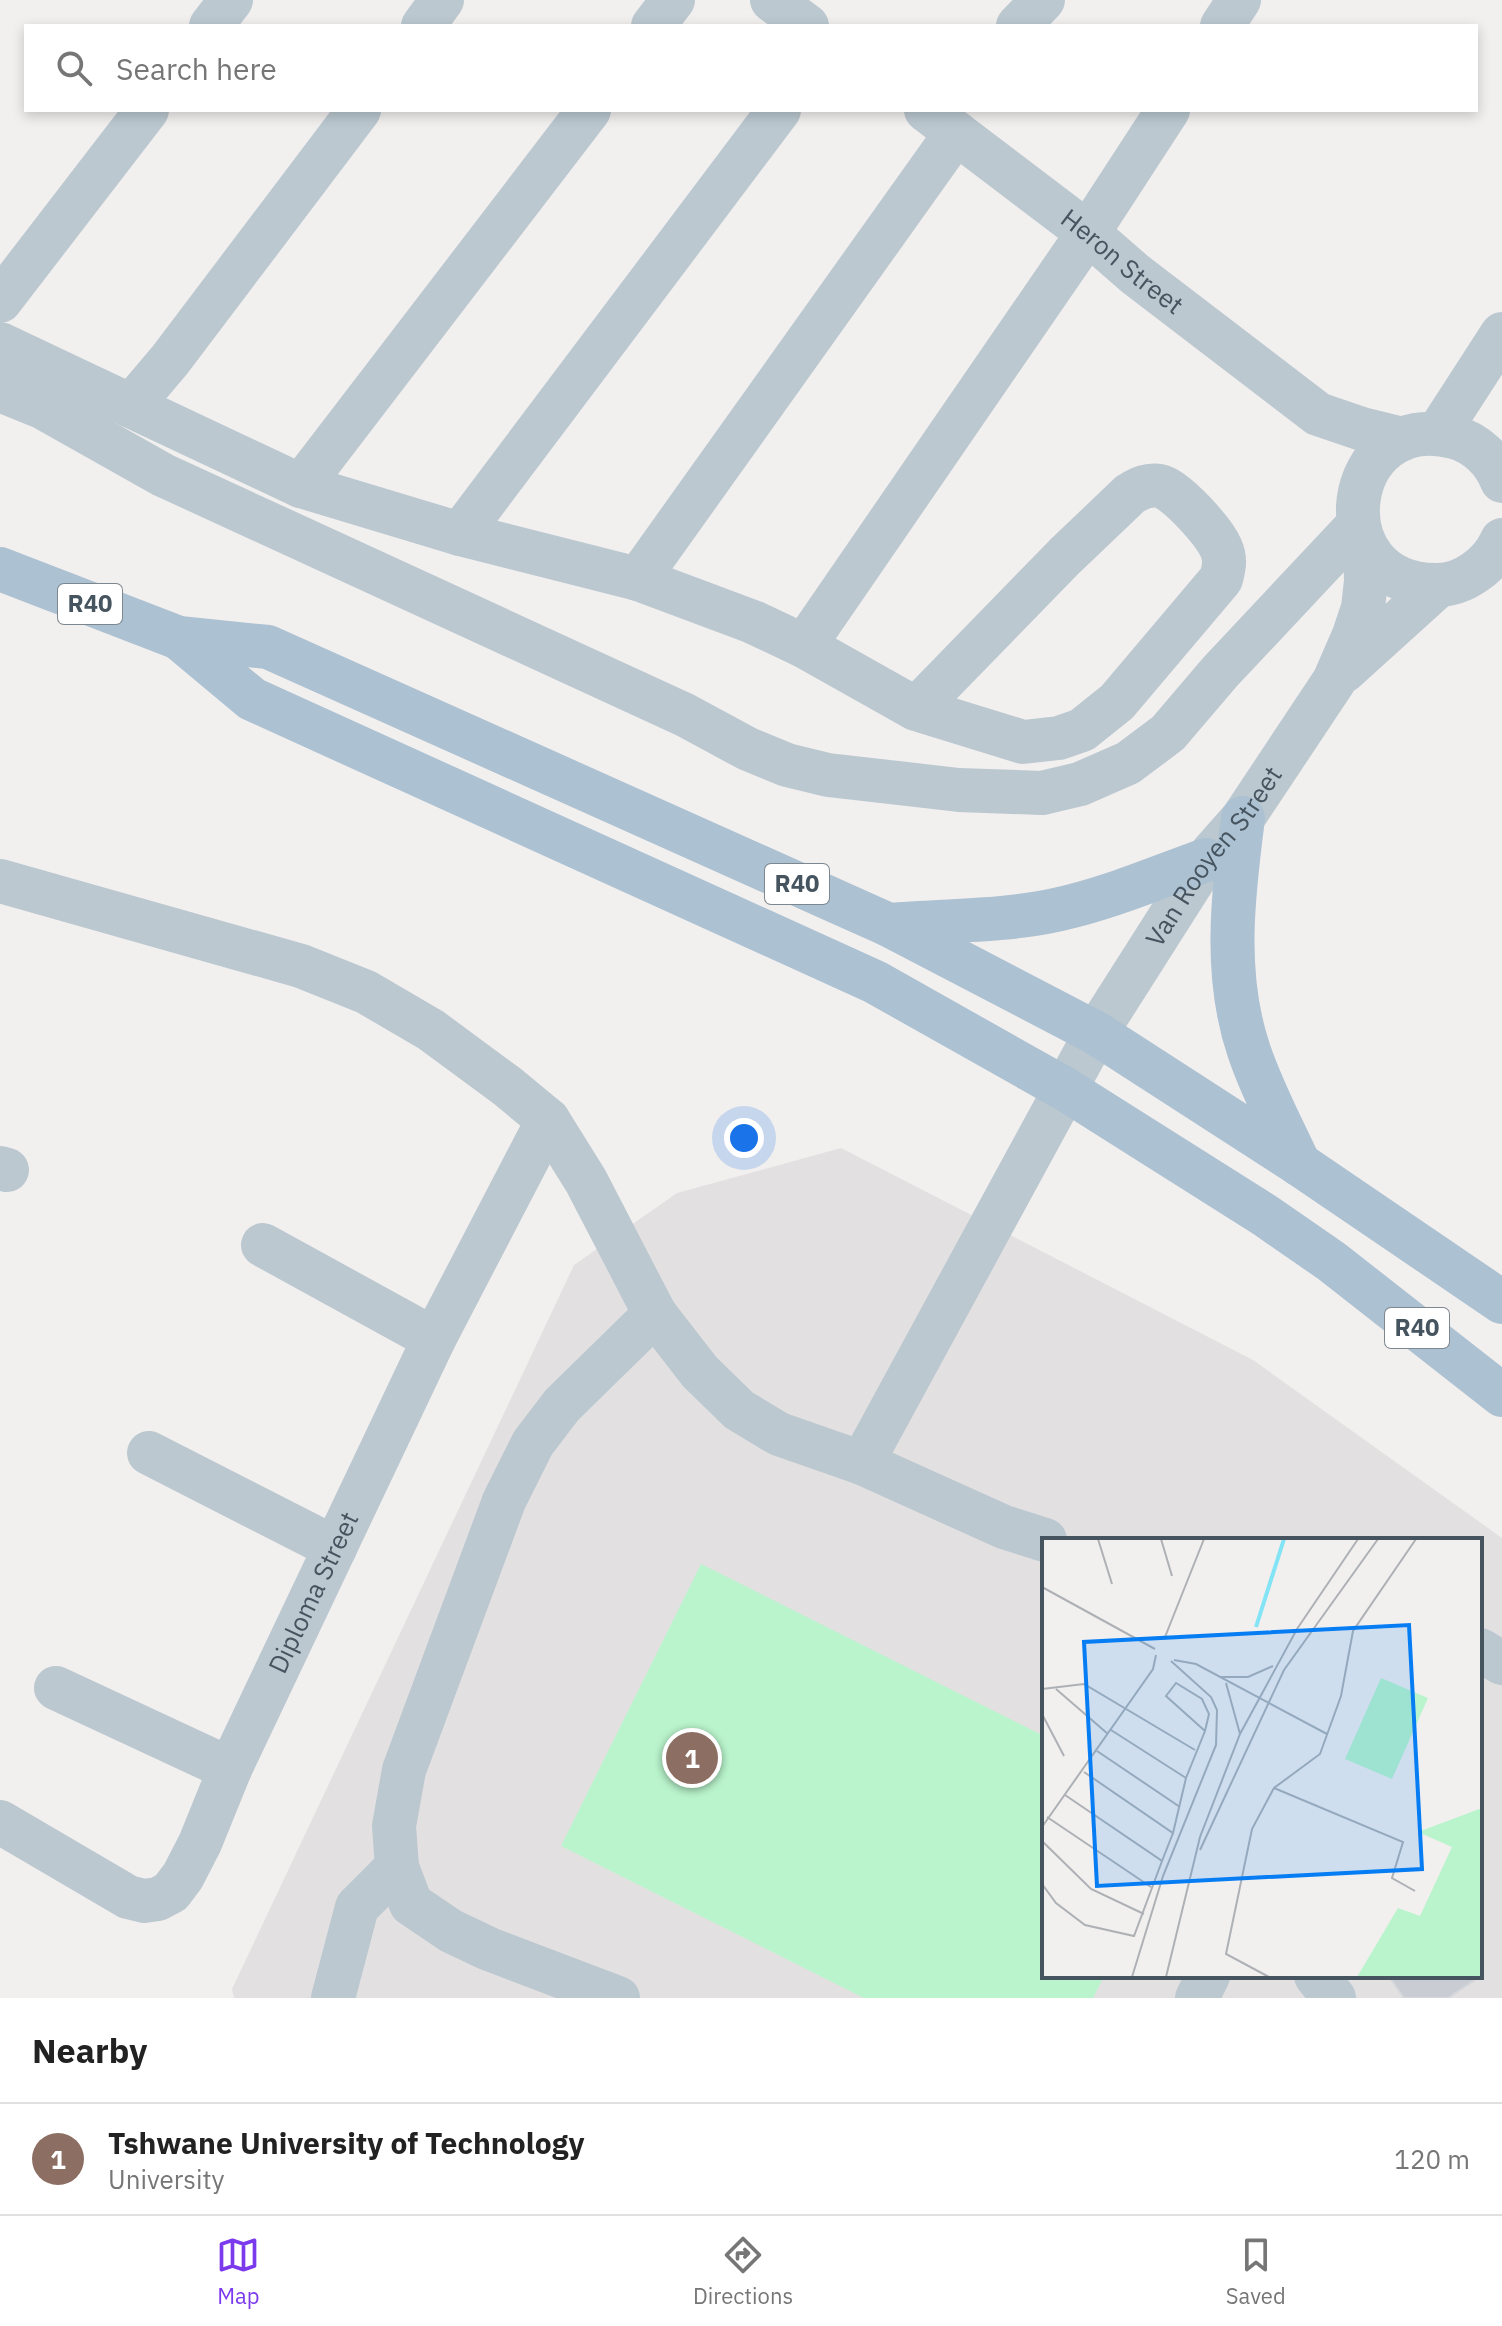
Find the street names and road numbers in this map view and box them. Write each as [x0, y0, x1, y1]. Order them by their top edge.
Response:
street label: Heron Street [1055, 201, 1191, 321]
road number: R40 [58, 584, 122, 624]
street label: Van Rooyen Street [1137, 759, 1289, 953]
road number: R40 [765, 864, 829, 904]
road number: R40 [1385, 1308, 1449, 1348]
street label: Diploma Street [260, 1506, 366, 1678]

